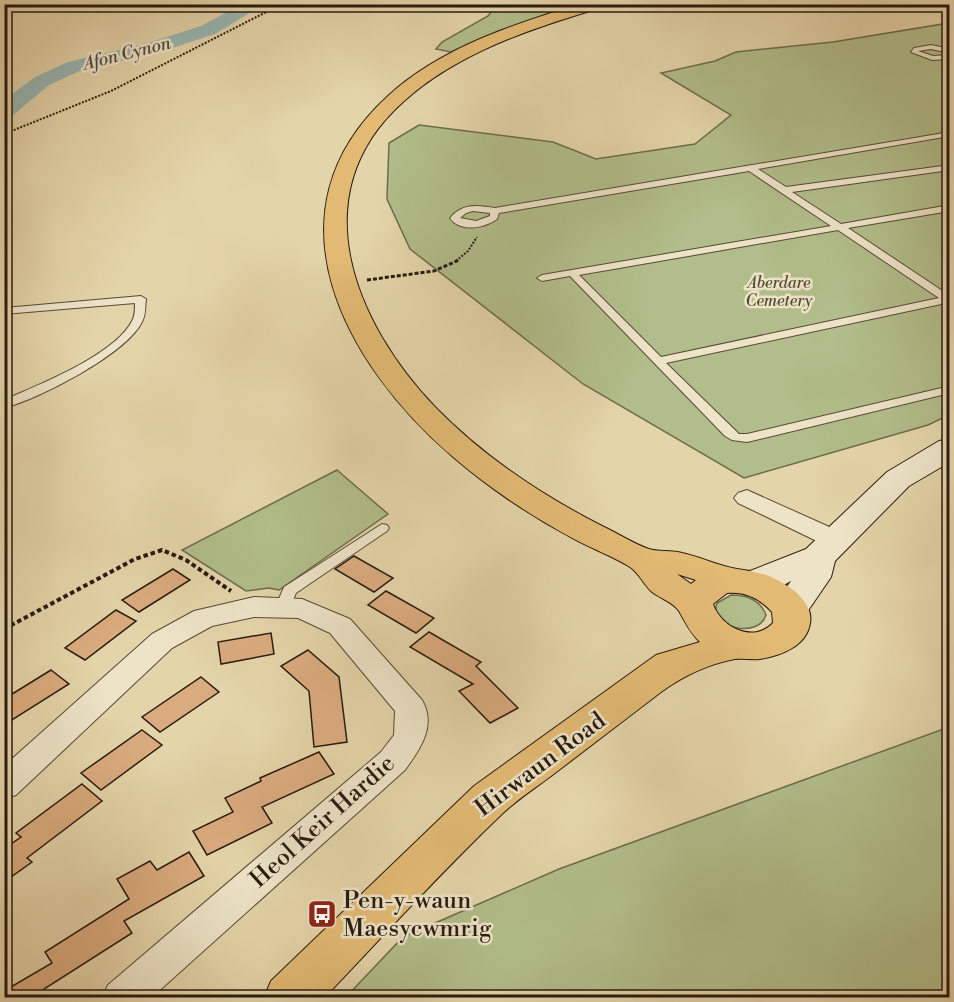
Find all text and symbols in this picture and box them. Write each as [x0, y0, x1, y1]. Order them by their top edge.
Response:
water label: Afon Cynon [79, 31, 174, 76]
park label: Aberdare Cemetery [745, 273, 813, 311]
street label: Hirwaun Road [469, 706, 612, 824]
street label: Heol Keir Hardie [244, 749, 401, 895]
place label: Pen-y-waun Maesycwmrig [343, 886, 492, 944]
bus stop icon: Pen-y-waun Maesycwmrig [306, 898, 338, 930]

